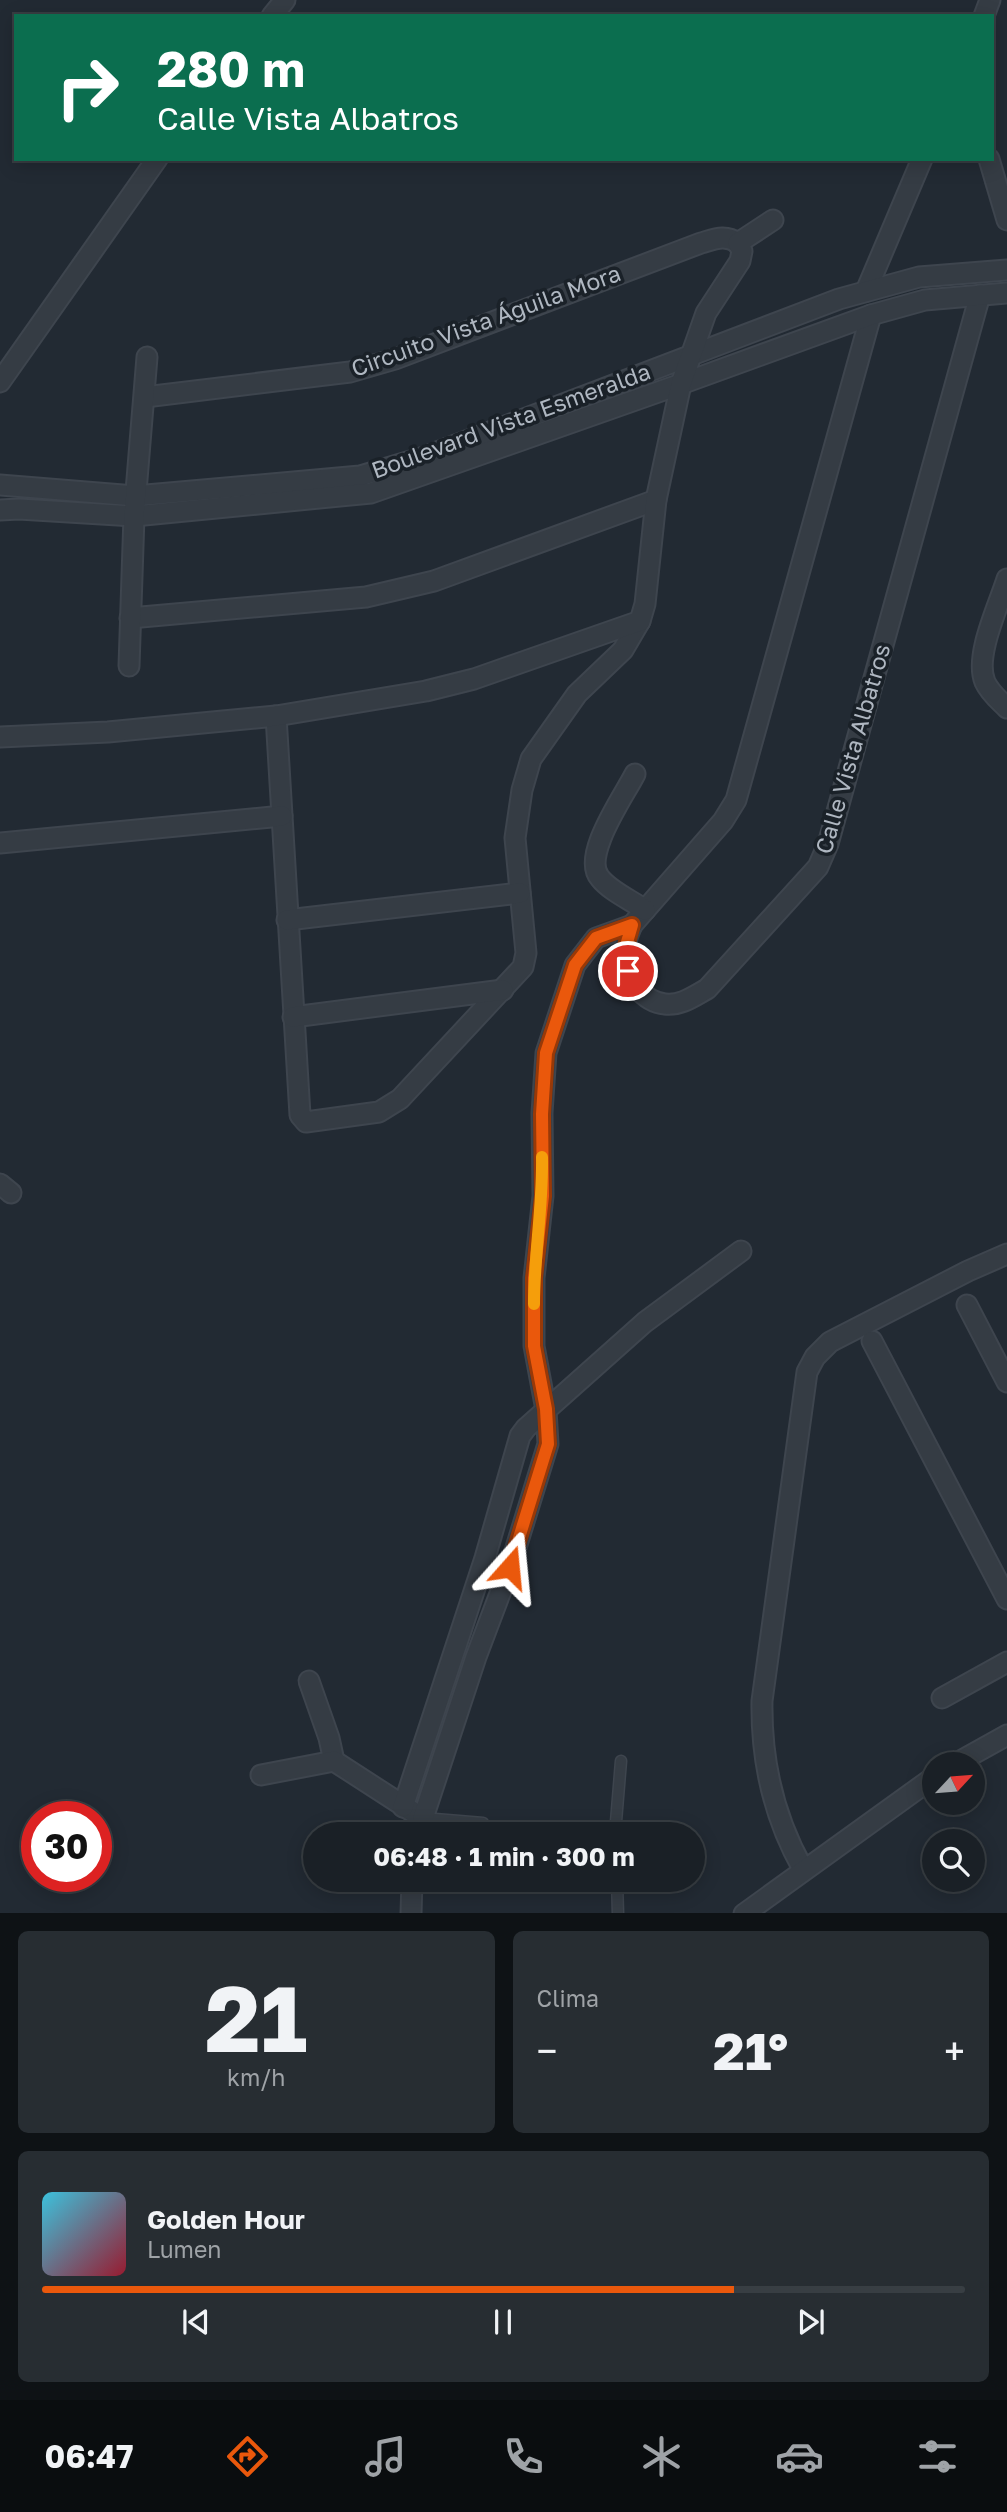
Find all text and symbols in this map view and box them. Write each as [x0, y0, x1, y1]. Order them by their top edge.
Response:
text: 280 m [157, 39, 305, 98]
icon: right [42, 42, 133, 133]
text: Calle Vista Albatros [157, 99, 459, 137]
street label: Circuito Vista Águila Mora [347, 258, 624, 382]
street label: Boulevard Vista Esmeralda [367, 357, 654, 484]
street label: Calle Vista Albatros [809, 641, 895, 857]
pin [598, 941, 658, 1001]
icon: arrive [609, 952, 647, 990]
position arrow [473, 1530, 547, 1604]
north arrow [922, 1752, 985, 1815]
map controls [922, 1752, 985, 1892]
speed limit sign: 30 [21, 1801, 112, 1892]
button: search [922, 1829, 985, 1892]
text: 06:48 · 1 min · 300 m [373, 1841, 635, 1872]
text: 21 [205, 1963, 307, 2072]
text: Clima [537, 1984, 599, 2012]
text: 21° [713, 2019, 788, 2081]
text: − [537, 2028, 557, 2073]
text: + [944, 2028, 965, 2073]
text: km/h [227, 2063, 286, 2091]
text: Golden Hour [147, 2204, 305, 2235]
text: Lumen [147, 2235, 221, 2263]
icon: previous [177, 2303, 215, 2341]
icon: pause [484, 2303, 522, 2341]
icon: next [792, 2303, 830, 2341]
icon: directions [223, 2432, 272, 2481]
icon: music [361, 2432, 410, 2481]
icon: phone [499, 2432, 548, 2481]
icon: climate [637, 2432, 686, 2481]
icon: car [775, 2432, 824, 2481]
icon: filters [913, 2432, 962, 2481]
text: 06:47 [45, 2437, 133, 2475]

